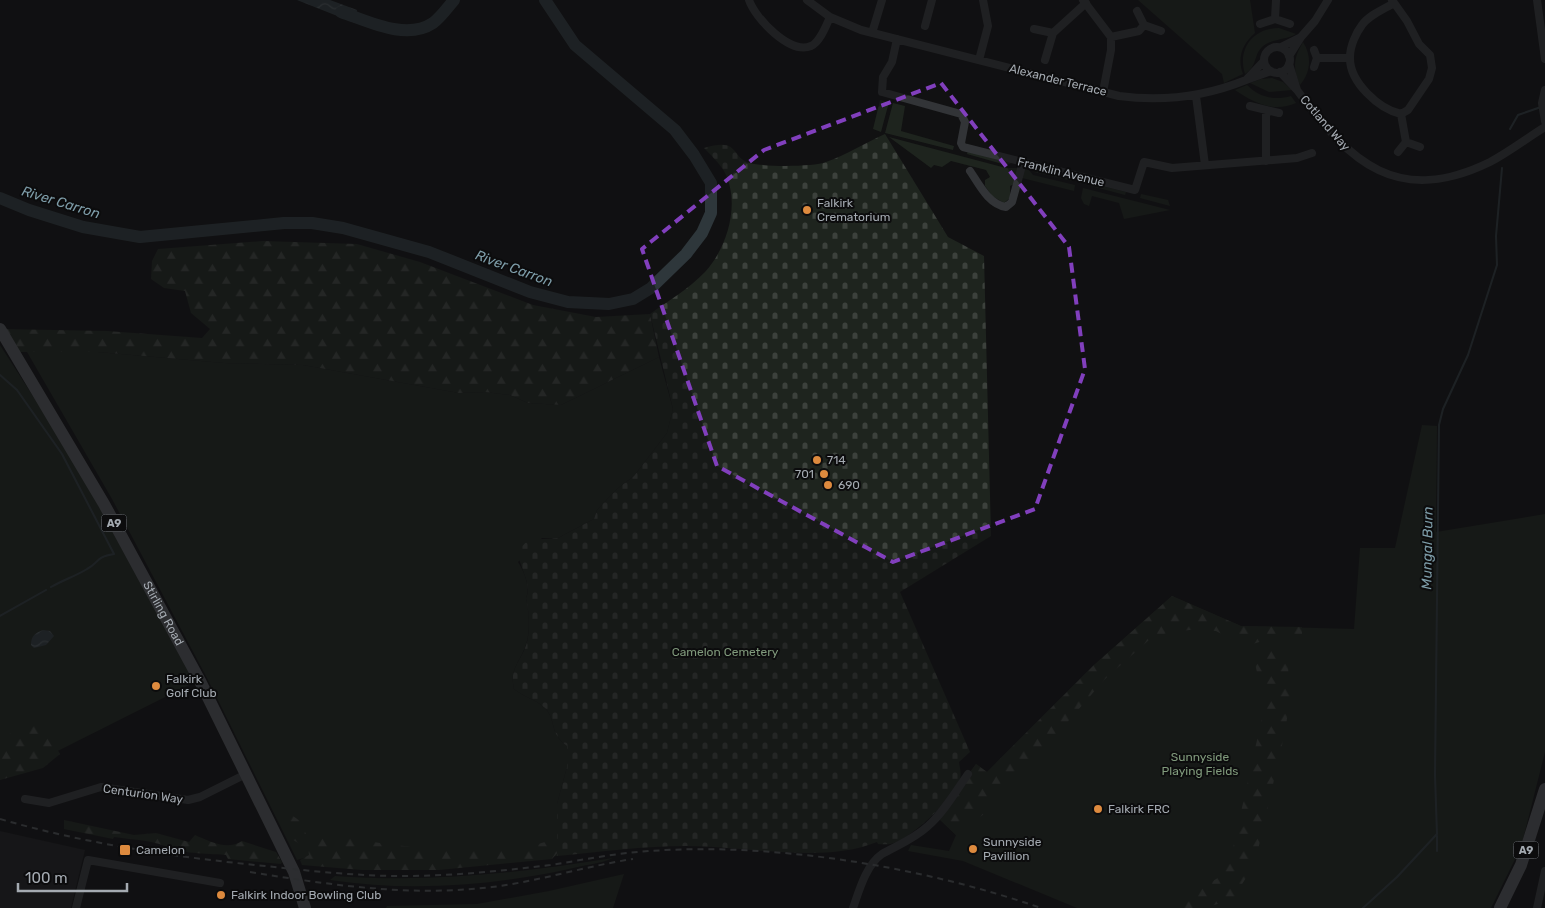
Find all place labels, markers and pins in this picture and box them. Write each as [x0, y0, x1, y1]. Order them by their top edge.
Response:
place label: Falkirk Crematorium [817, 196, 890, 224]
marker: Falkirk Crematorium [801, 204, 813, 216]
place label: 714 [827, 453, 846, 467]
marker: 714 [811, 454, 823, 466]
place label: 701 [795, 467, 814, 481]
marker: 701 [818, 468, 830, 480]
place label: 690 [838, 478, 860, 492]
marker: 690 [822, 479, 834, 491]
place label: Falkirk Golf Club [166, 672, 217, 700]
marker: Falkirk Golf Club [150, 680, 162, 692]
place label: Falkirk FRC [1108, 802, 1170, 816]
marker: Falkirk FRC [1092, 803, 1104, 815]
place label: Sunnyside Pavillion [983, 835, 1042, 863]
marker: Camelon [118, 843, 132, 857]
place label: Camelon [136, 843, 185, 857]
marker: Sunnyside Pavillion [967, 843, 979, 855]
place label: Falkirk Indoor Bowling Club [231, 888, 381, 902]
marker: Falkirk Indoor Bowling Club [215, 889, 227, 901]

